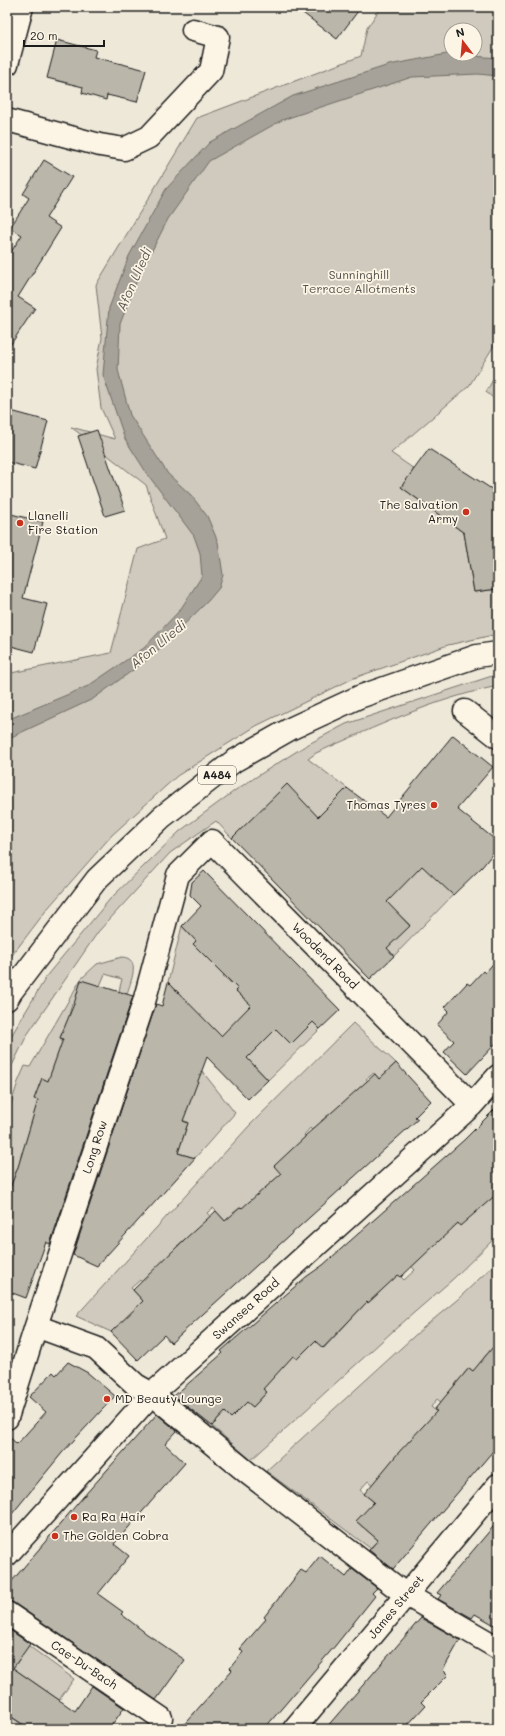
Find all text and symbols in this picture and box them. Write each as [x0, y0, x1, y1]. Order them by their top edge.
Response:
scale bar [24, 22, 104, 48]
north arrow [443, 22, 483, 62]
text: N [454, 24, 466, 40]
text: 20 m [30, 27, 58, 43]
water label: Afon Lliedi [112, 245, 155, 313]
park label: Sunninghill Terrace Allotments [302, 266, 416, 296]
place label: The Salvation Army [379, 496, 458, 526]
place label: Llanelli Fire Station [28, 507, 98, 537]
marker: The Salvation Army [461, 507, 471, 517]
marker: Llanelli Fire Station [15, 518, 25, 528]
water label: Afon Lliedi [126, 616, 189, 671]
road number: A484 [198, 766, 236, 784]
place label: Thomas Tyres [346, 796, 426, 812]
marker: Thomas Tyres [429, 800, 439, 810]
street label: Woodend Road [289, 919, 363, 992]
street label: Long Row [78, 1118, 110, 1175]
street label: Swansea Road [209, 1274, 282, 1343]
place label: MD Beauty Lounge [115, 1390, 222, 1406]
marker: MD Beauty Lounge [102, 1394, 112, 1404]
place label: Ra Ra Hair [82, 1508, 146, 1524]
marker: Ra Ra Hair [69, 1512, 79, 1522]
place label: The Golden Cobra [63, 1527, 169, 1543]
marker: The Golden Cobra [50, 1531, 60, 1541]
street label: James Street [364, 1571, 427, 1642]
street label: Cae-Du-Bach [48, 1636, 121, 1693]

